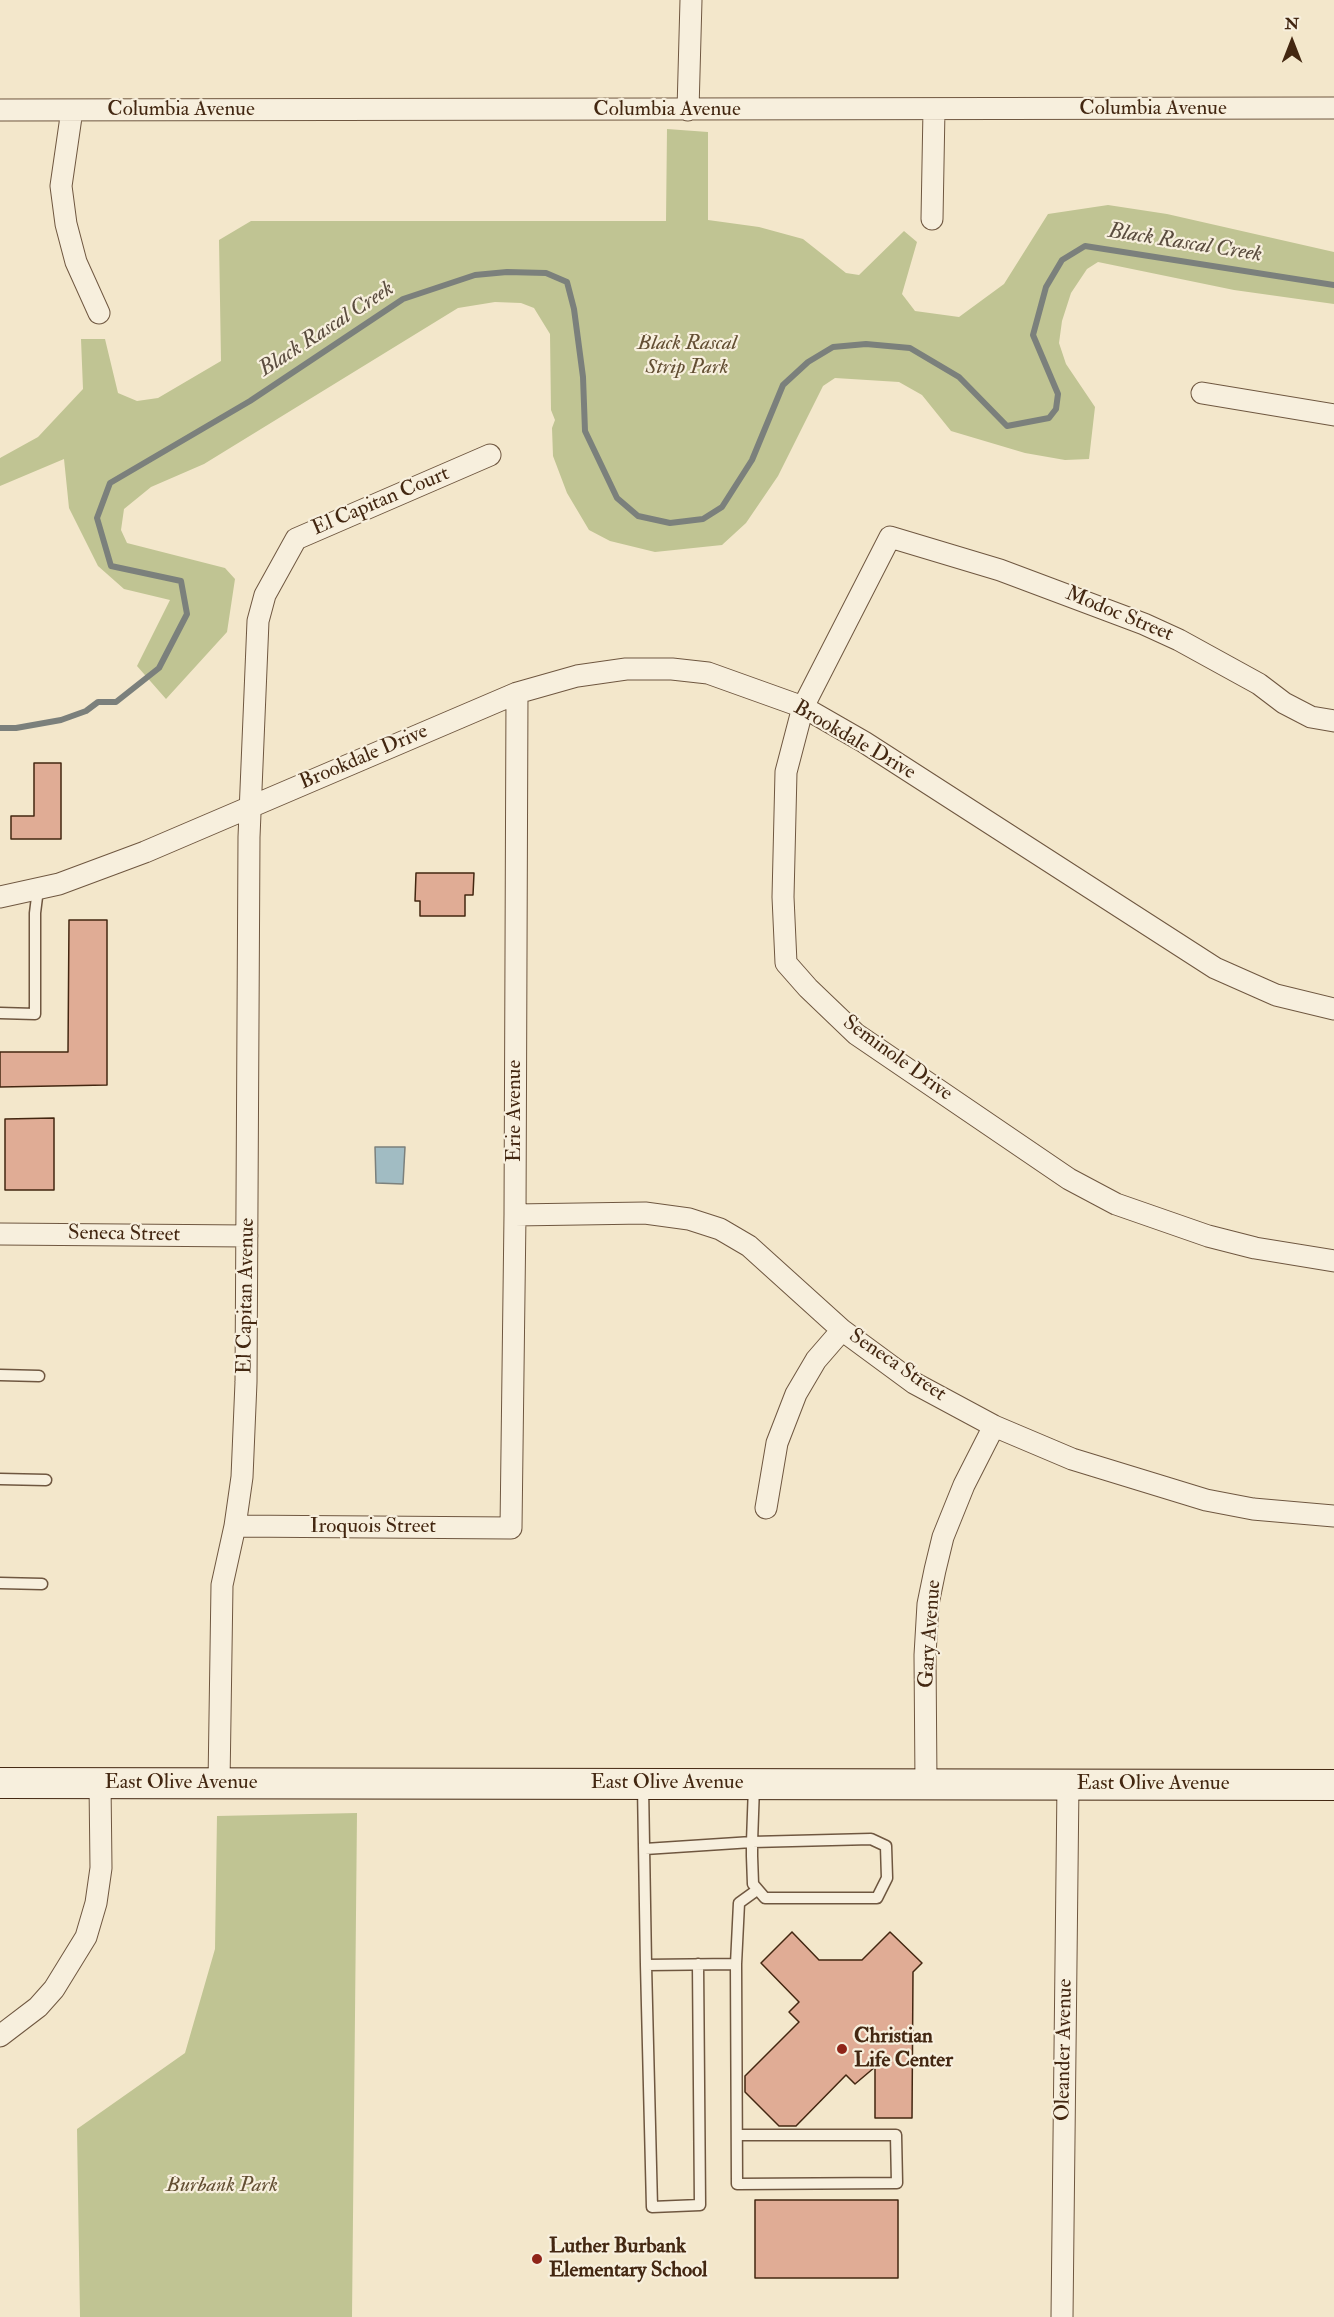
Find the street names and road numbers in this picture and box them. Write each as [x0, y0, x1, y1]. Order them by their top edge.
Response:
street label: Columbia Avenue [1079, 96, 1227, 122]
street label: Columbia Avenue [107, 97, 255, 123]
street label: Columbia Avenue [593, 97, 741, 123]
street label: El Capitan Court [309, 462, 453, 542]
street label: Modoc Street [1061, 582, 1177, 648]
street label: Brookdale Drive [788, 696, 920, 786]
street label: Brookdale Drive [296, 720, 432, 796]
street label: Seminole Drive [837, 1011, 957, 1107]
street label: Erie Avenue [502, 1060, 528, 1162]
street label: El Capitan Avenue [233, 1218, 261, 1374]
street label: Seneca Street [68, 1221, 180, 1249]
street label: Seneca Street [843, 1324, 951, 1408]
street label: Iroquois Street [310, 1514, 436, 1540]
street label: Gary Avenue [915, 1579, 947, 1689]
street label: East Olive Avenue [105, 1770, 257, 1796]
street label: East Olive Avenue [591, 1770, 743, 1796]
street label: East Olive Avenue [1077, 1771, 1229, 1797]
street label: Oleander Avenue [1051, 1978, 1079, 2122]

